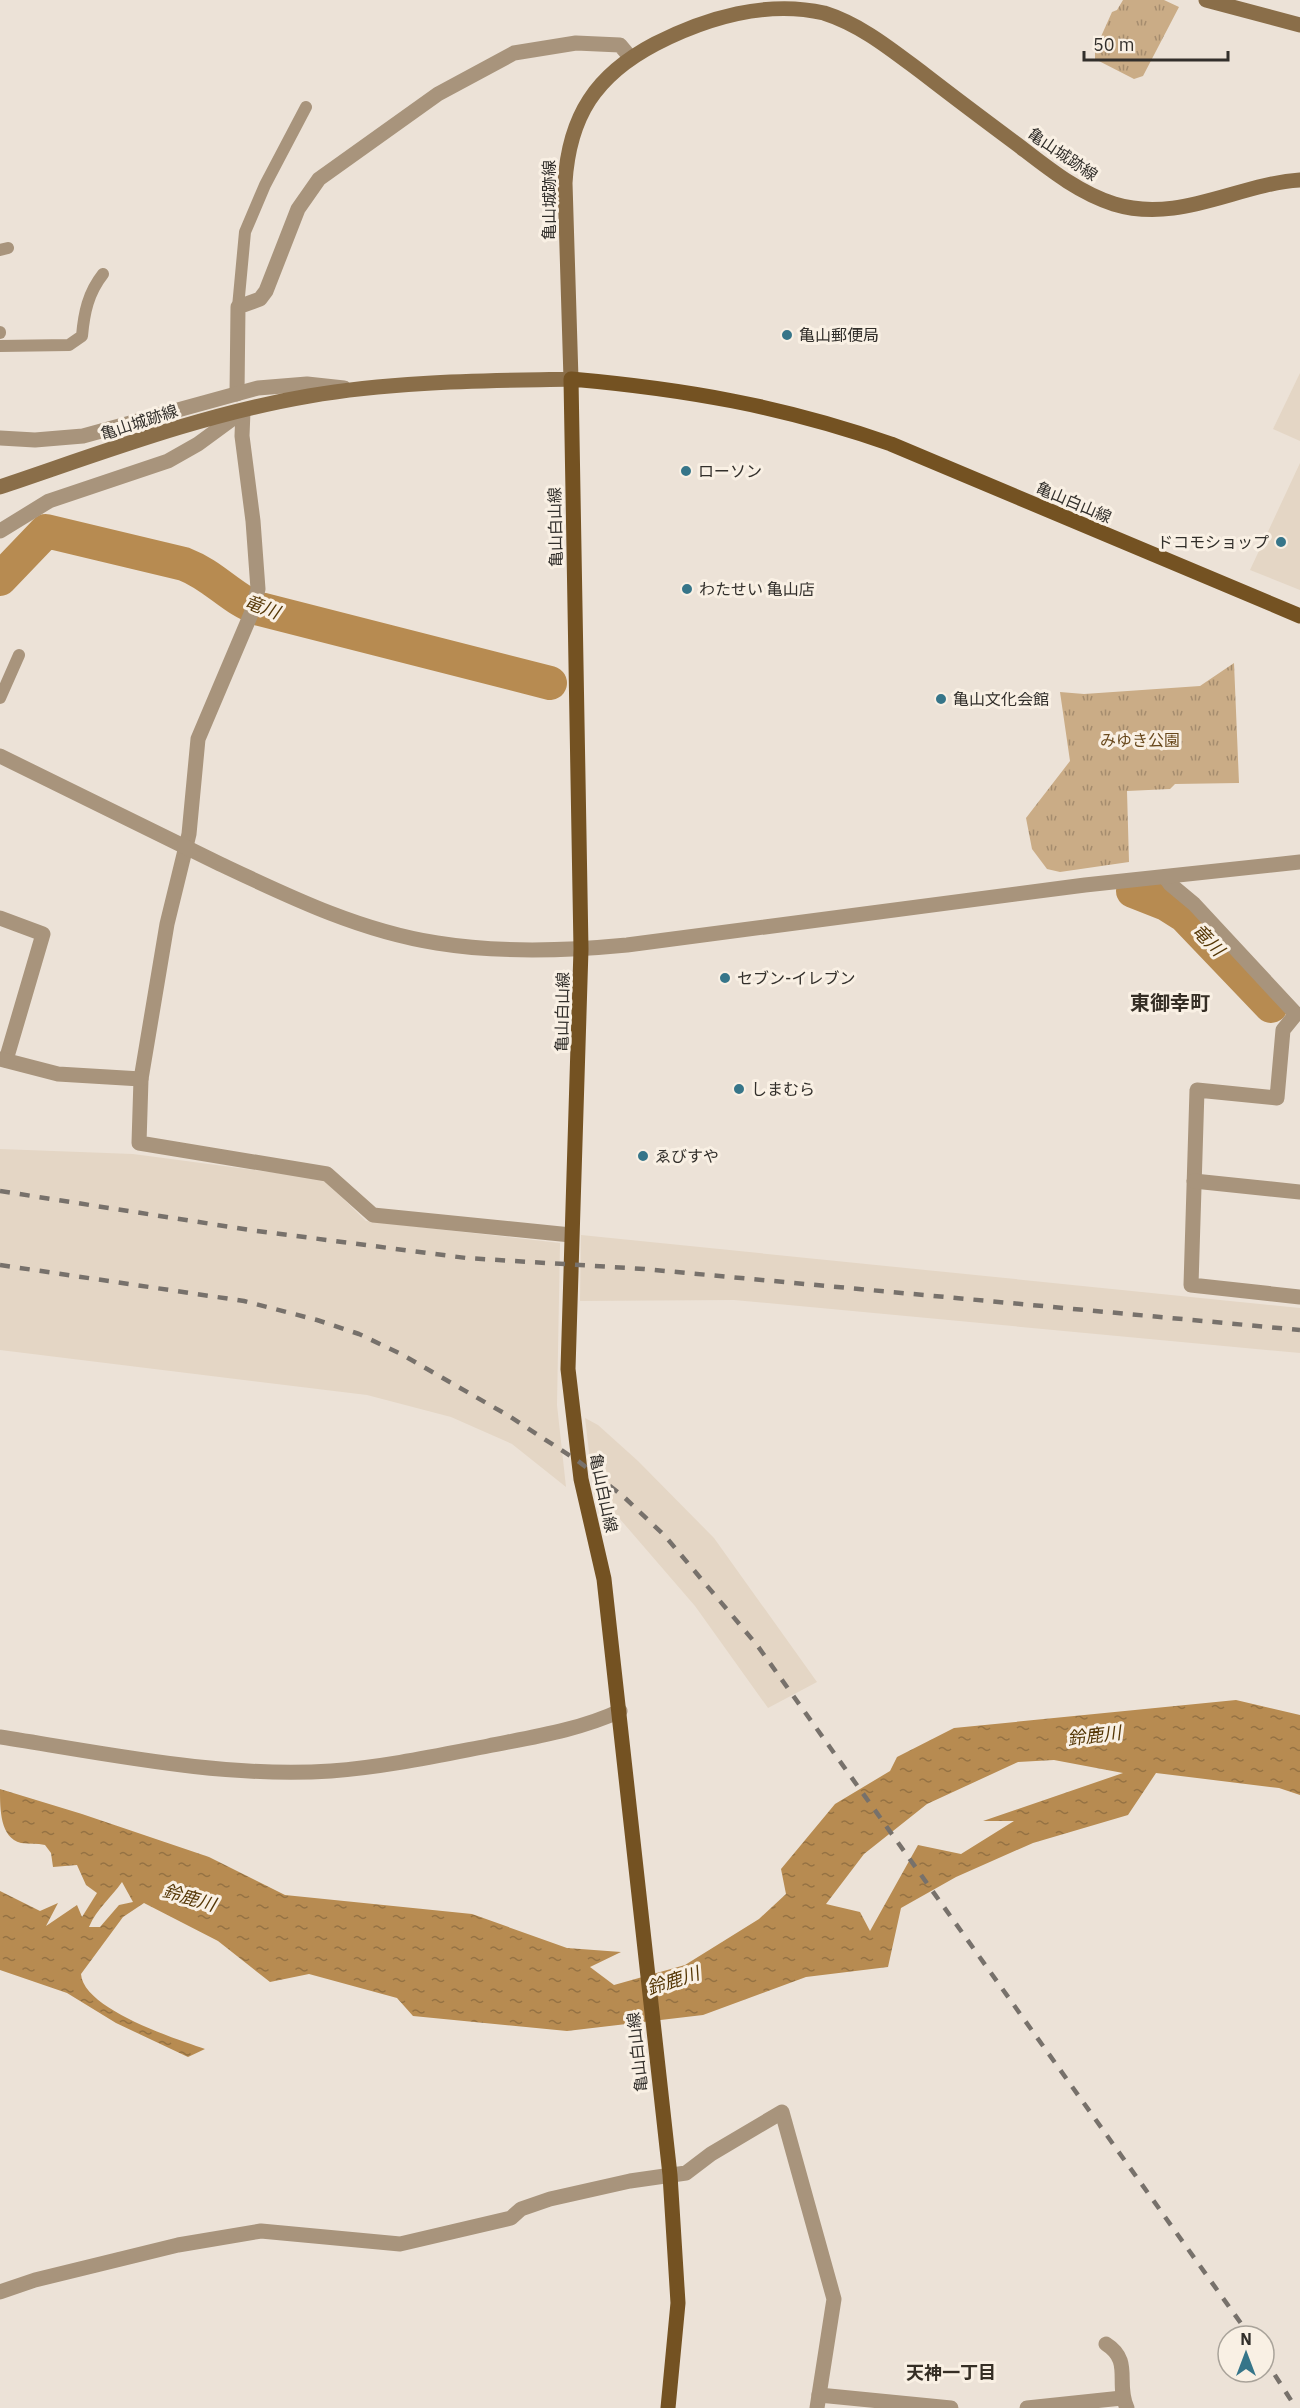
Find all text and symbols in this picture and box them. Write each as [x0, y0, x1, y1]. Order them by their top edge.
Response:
scale bar [1084, 24, 1228, 62]
text: 50 m [1093, 33, 1135, 56]
street label: 亀山城跡線 [1024, 123, 1102, 185]
street label: 亀山城跡線 [539, 160, 559, 240]
place label: 亀山郵便局 [799, 325, 879, 345]
marker: 亀山郵便局 [780, 328, 794, 342]
street label: 亀山城跡線 [98, 400, 180, 444]
place label: ローソン [698, 461, 762, 481]
marker: ローソン [679, 464, 693, 478]
street label: 亀山白山線 [1033, 477, 1115, 527]
street label: 亀山白山線 [544, 487, 566, 567]
place label: ドコモショップ [1157, 532, 1269, 552]
marker: ドコモショップ [1274, 535, 1288, 549]
place label: わたせい 亀山店 [699, 579, 815, 599]
marker: わたせい 亀山店 [680, 582, 694, 596]
water label: 竜川 [241, 589, 285, 624]
place label: 亀山文化会館 [953, 689, 1049, 709]
marker: 亀山文化会館 [934, 692, 948, 706]
park label: みゆき公園 [1100, 730, 1180, 750]
water label: 竜川 [1188, 919, 1231, 962]
place label: セブン-イレブン [737, 968, 855, 988]
marker: セブン-イレブン [718, 971, 732, 985]
street label: 亀山白山線 [551, 972, 573, 1052]
district label: 東御幸町 [1130, 989, 1210, 1016]
place label: しまむら [751, 1079, 815, 1099]
marker: しまむら [732, 1082, 746, 1096]
place label: ゑびすや [655, 1146, 719, 1166]
marker: ゑびすや [636, 1149, 650, 1163]
street label: 亀山白山線 [586, 1452, 622, 1534]
water label: 鈴鹿川 [1066, 1721, 1124, 1750]
water label: 鈴鹿川 [160, 1879, 220, 1917]
water label: 鈴鹿川 [644, 1961, 704, 2000]
street label: 亀山白山線 [623, 2011, 651, 2093]
north arrow [1216, 2324, 1276, 2384]
text: N [1240, 2329, 1252, 2349]
district label: 天神一丁目 [906, 2361, 996, 2384]

